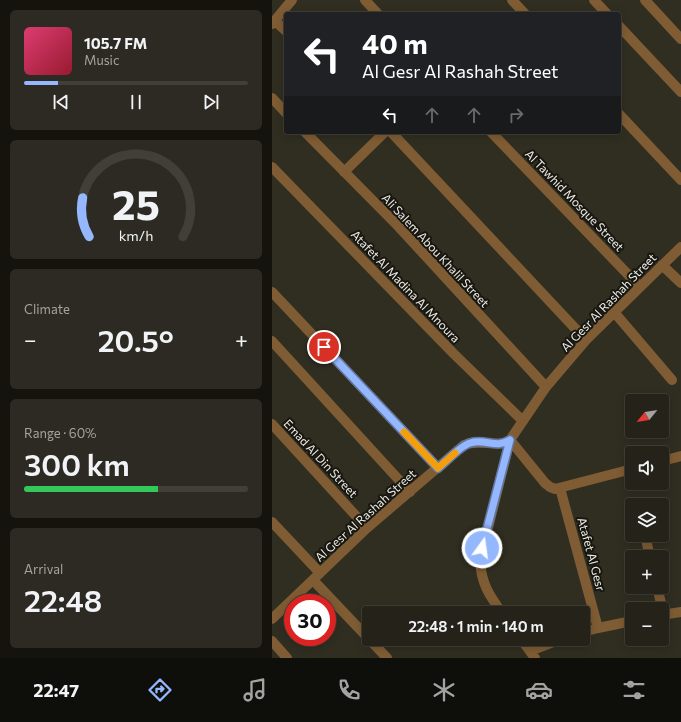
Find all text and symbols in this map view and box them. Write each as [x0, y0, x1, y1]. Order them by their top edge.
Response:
text: 40 m [362, 26, 428, 60]
icon: left [296, 28, 348, 80]
text: 105.7 FM [84, 34, 147, 52]
text: Music [84, 52, 119, 68]
text: Al Gesr Al Rashah Street [362, 60, 558, 82]
icon: previous [50, 91, 72, 113]
icon: pause [125, 91, 147, 113]
icon: next [200, 91, 222, 113]
icon: left [379, 104, 401, 126]
icon: ahead [421, 104, 443, 126]
icon: ahead [463, 104, 485, 126]
icon: right [505, 104, 527, 126]
street label: Al Tawhid Mosque Street [523, 146, 627, 254]
text: 25 [112, 178, 160, 229]
street label: Ali Salem Abou Khalil Street [380, 190, 492, 310]
text: km/h [119, 226, 153, 244]
street label: Atafet Al Madina Al Mnoura [349, 227, 463, 345]
street label: Al Gesr Al Rashah Street [557, 250, 659, 354]
text: Climate [24, 301, 70, 317]
text: 20.5° [98, 321, 174, 358]
text: − [24, 326, 37, 353]
text: + [235, 326, 248, 353]
pin [307, 330, 341, 364]
icon: arrive [313, 336, 335, 358]
north arrow [625, 394, 669, 438]
map controls [625, 394, 669, 646]
street label: Emad Al Din Street [281, 416, 361, 500]
text: Range · 60% [24, 425, 97, 441]
text: 300 km [24, 445, 130, 482]
button: sound [625, 446, 669, 490]
street label: Al Gesr Al Rashah Street [312, 466, 418, 564]
button: layers [625, 498, 669, 542]
street label: Atafet Al Gesr [575, 516, 609, 593]
position arrow [461, 527, 503, 569]
button: + [625, 550, 669, 594]
text: Arrival [24, 561, 63, 577]
text: 22:48 [24, 581, 102, 618]
speed limit sign: 30 [284, 594, 336, 646]
button: − [625, 602, 669, 646]
text: 22:48 · 1 min · 140 m [408, 617, 544, 635]
icon: directions [146, 676, 174, 704]
icon: music [241, 676, 269, 704]
icon: phone [335, 676, 363, 704]
icon: climate [430, 676, 458, 704]
icon: car [525, 676, 553, 704]
icon: filters [620, 676, 648, 704]
text: 22:47 [33, 679, 79, 701]

